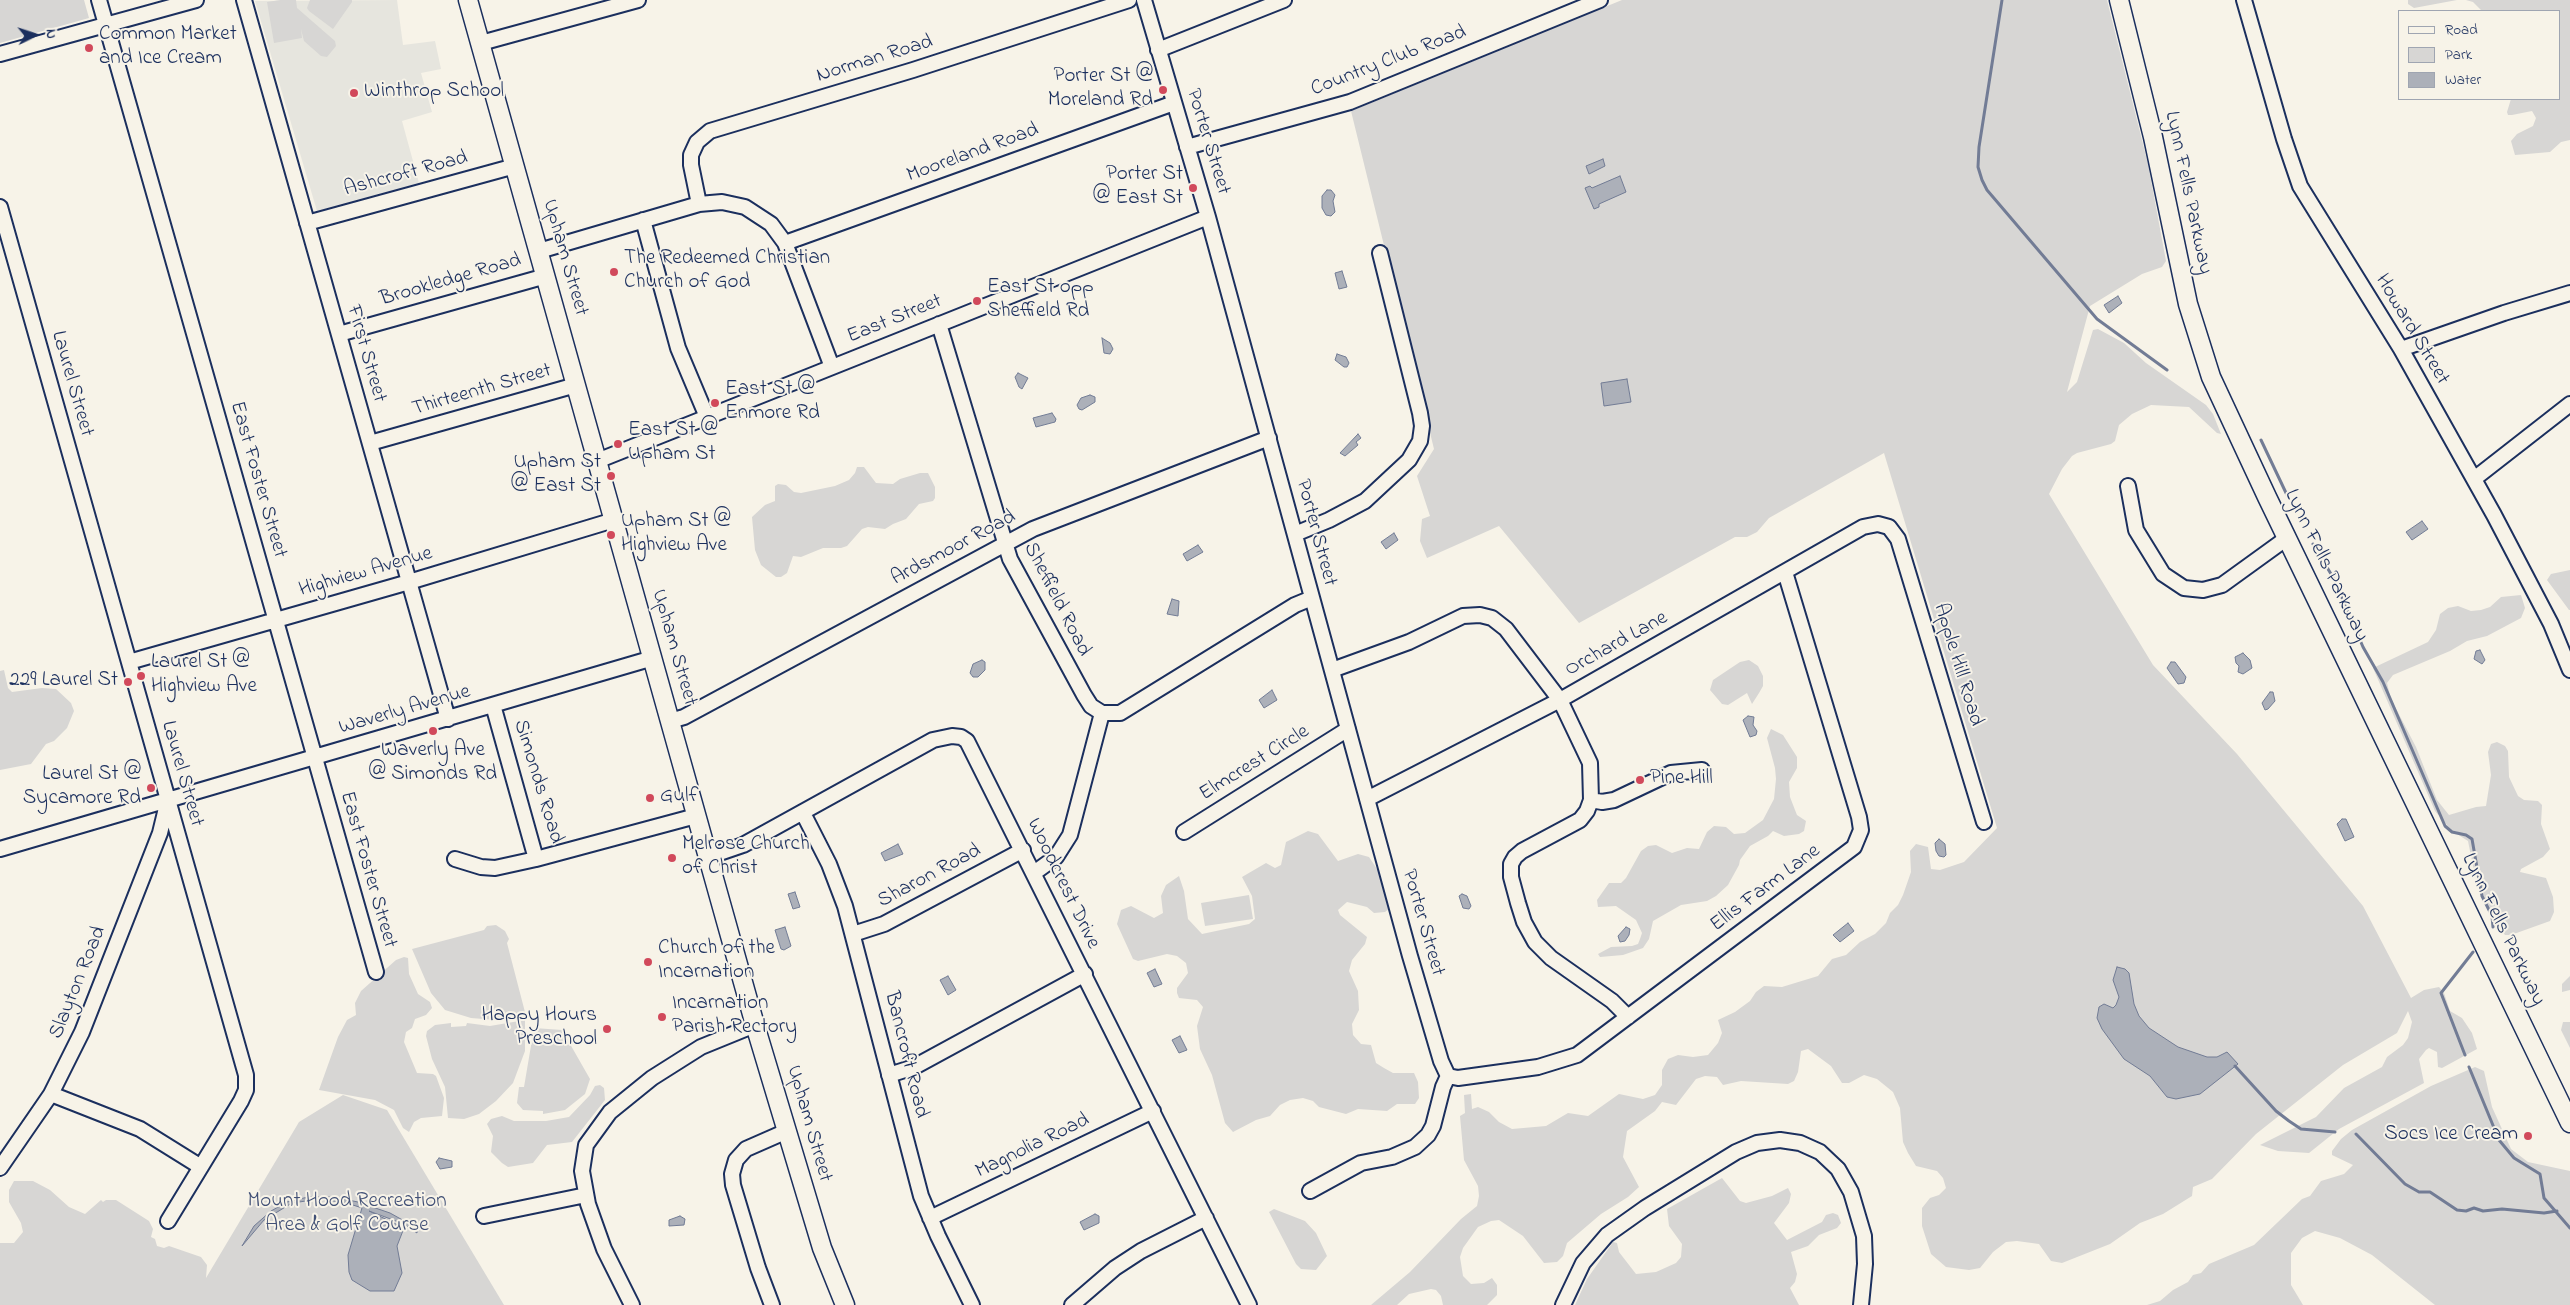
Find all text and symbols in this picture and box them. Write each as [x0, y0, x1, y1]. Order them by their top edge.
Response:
north arrow [10, 10, 60, 60]
legend [2398, 10, 2560, 100]
text: Road [2445, 19, 2478, 41]
street label: Country Club Road [1308, 21, 1470, 103]
place label: Common Market and Ice Cream [99, 23, 237, 73]
text: N [40, 28, 61, 39]
street label: Norman Road [814, 30, 936, 90]
marker: Common Market and Ice Cream [83, 42, 95, 54]
text: Park [2445, 44, 2472, 66]
place label: Porter St @ Moreland Rd [1048, 65, 1153, 115]
text: Water [2445, 69, 2481, 91]
place label: Winthrop School [364, 80, 504, 106]
marker: Porter St @ Moreland Rd [1157, 84, 1169, 96]
street label: Porter Street [1179, 86, 1235, 198]
marker: Winthrop School [348, 87, 360, 99]
street label: Lynn Fells Parkway [2157, 109, 2217, 277]
street label: Mooreland Road [904, 118, 1042, 190]
street label: Ashcroft Road [341, 146, 471, 204]
place label: Porter St @ East St [1093, 163, 1183, 213]
marker: Porter St @ East St [1187, 182, 1199, 194]
street label: Upham Street [535, 197, 593, 319]
place label: The Redeemed Christian Church of God [624, 247, 830, 297]
street label: Brookledge Road [378, 249, 524, 313]
marker: The Redeemed Christian Church of God [608, 266, 620, 278]
street label: Howard Street [2368, 270, 2454, 390]
place label: East St opp Sheffield Rd [987, 276, 1094, 326]
street label: East Street [844, 290, 946, 350]
marker: East St opp Sheffield Rd [971, 295, 983, 307]
street label: First Street [339, 303, 391, 405]
street label: Laurel Street [44, 328, 98, 440]
street label: Thirteenth Street [409, 359, 555, 423]
place label: East St @ Enmore Rd [725, 378, 820, 428]
marker: East St @ Enmore Rd [709, 397, 721, 409]
street label: East Foster Street [223, 399, 291, 561]
place label: East St @ Upham St [628, 419, 718, 469]
marker: East St @ Upham St [612, 438, 624, 450]
place label: Upham St @ East St [511, 451, 601, 501]
marker: Upham St @ East St [605, 470, 617, 482]
street label: Porter Street [1289, 477, 1341, 589]
street label: Lynn Fells Parkway [2277, 486, 2373, 646]
street label: Ardsmoor Road [887, 506, 1021, 592]
place label: Upham St @ Highview Ave [621, 510, 731, 560]
marker: Upham St @ Highview Ave [605, 529, 617, 541]
street label: Sheffield Road [1016, 539, 1096, 661]
street label: Highview Avenue [296, 542, 436, 604]
street label: Upham Street [644, 587, 702, 709]
street label: Apple Hill Road [1926, 600, 1988, 730]
street label: Orchard Lane [1561, 606, 1673, 684]
place label: Laurel St @ Highview Ave [151, 651, 257, 701]
place label: 229 Laurel St [9, 669, 118, 695]
marker: Laurel St @ Highview Ave [135, 670, 147, 682]
marker: 229 Laurel St [122, 676, 134, 688]
street label: Waverly Avenue [336, 680, 474, 742]
street label: Simonds Road [506, 717, 568, 847]
street label: Laurel Street [154, 718, 208, 830]
street label: Elmcrest Circle [1195, 720, 1315, 808]
marker: Waverly Ave @ Simonds Rd [427, 725, 439, 737]
place label: Waverly Ave @ Simonds Rd [369, 739, 497, 789]
place label: Laurel St @ Sycamore Rd [23, 763, 141, 813]
place label: Pine Hill [1650, 767, 1713, 793]
marker: Pine Hill [1634, 774, 1646, 786]
marker: Laurel St @ Sycamore Rd [145, 782, 157, 794]
place label: Gulf [660, 785, 698, 811]
street label: East Foster Street [333, 789, 401, 951]
marker: Gulf [644, 792, 656, 804]
street label: Woodcrest Drive [1020, 815, 1104, 953]
place label: Melrose Church of Christ [682, 833, 810, 883]
street label: Sharon Road [874, 839, 986, 915]
street label: Ellis Farm Lane [1706, 839, 1826, 939]
street label: Lynn Fells Parkway [2454, 850, 2550, 1010]
marker: Melrose Church of Christ [666, 852, 678, 864]
street label: Porter Street [1395, 867, 1449, 979]
street label: Slayton Road [45, 923, 113, 1043]
place label: Church of the Incarnation [658, 937, 775, 987]
marker: Church of the Incarnation [642, 956, 654, 968]
street label: Bancroft Road [877, 989, 933, 1121]
place label: Incarnation Parish Rectory [672, 992, 797, 1042]
place label: Happy Hours Preschool [481, 1004, 597, 1054]
marker: Incarnation Parish Rectory [656, 1011, 668, 1023]
marker: Happy Hours Preschool [601, 1023, 613, 1035]
street label: Upham Street [779, 1063, 837, 1185]
street label: Magnolia Road [972, 1109, 1094, 1185]
place label: Socs Ice Cream [2384, 1123, 2518, 1149]
marker: Socs Ice Cream [2522, 1130, 2534, 1142]
park label: Mount Hood Recreation Area & Golf Course [247, 1190, 447, 1240]

